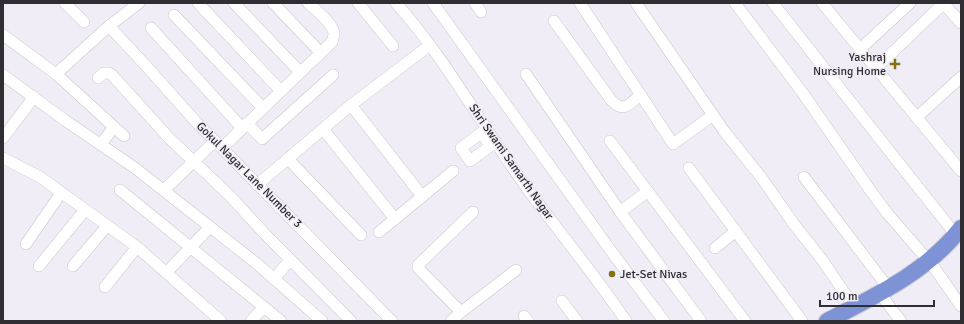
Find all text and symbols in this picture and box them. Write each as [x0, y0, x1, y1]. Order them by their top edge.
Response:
place label: Yashraj Nursing Home [813, 50, 886, 79]
marker: Yashraj Nursing Home [889, 58, 901, 70]
street label: Shri Swami Samarth Nagar [465, 101, 557, 223]
street label: Gokul Nagar Lane Number 3 [193, 119, 305, 231]
place label: Jet-Set Nivas [620, 267, 687, 282]
marker: Jet-Set Nivas [607, 269, 617, 279]
scale bar [820, 282, 934, 308]
text: 100 m [826, 289, 858, 304]

